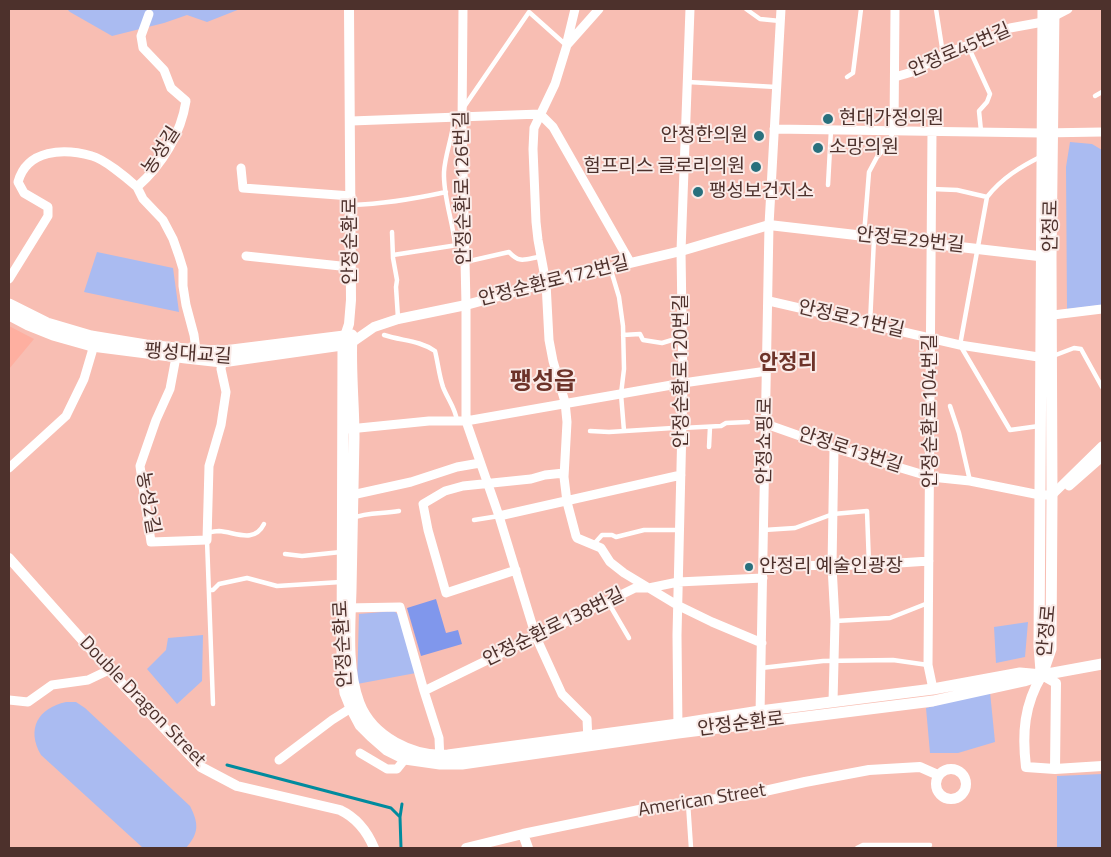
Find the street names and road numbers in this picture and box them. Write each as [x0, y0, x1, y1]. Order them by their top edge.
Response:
street label: 안정로45번길 [906, 19, 1014, 83]
street label: 안정순환로126번길 [451, 111, 477, 265]
street label: 농성길 [138, 123, 186, 179]
street label: 안정순환로 [340, 197, 362, 285]
street label: 안정로 [1040, 200, 1064, 252]
street label: 안정로29번길 [855, 224, 965, 258]
street label: 안정순환로172번길 [476, 252, 632, 312]
street label: 안정순환로120번길 [671, 294, 693, 448]
street label: 안정로21번길 [795, 297, 907, 343]
street label: 안정순환로104번길 [920, 334, 942, 488]
street label: 팽성대교길 [144, 341, 232, 369]
street label: 안정쇼핑로 [754, 397, 778, 485]
street label: 안정로13번길 [795, 423, 905, 479]
street label: 농성2길 [130, 470, 164, 536]
street label: 안정순환로138번길 [480, 584, 628, 672]
street label: 안정순환로 [330, 600, 358, 688]
street label: 안정로 [1034, 604, 1062, 658]
street label: Double Dragon Street [74, 632, 210, 772]
street label: 안정순환로 [696, 708, 786, 742]
street label: American Street [637, 780, 767, 822]

